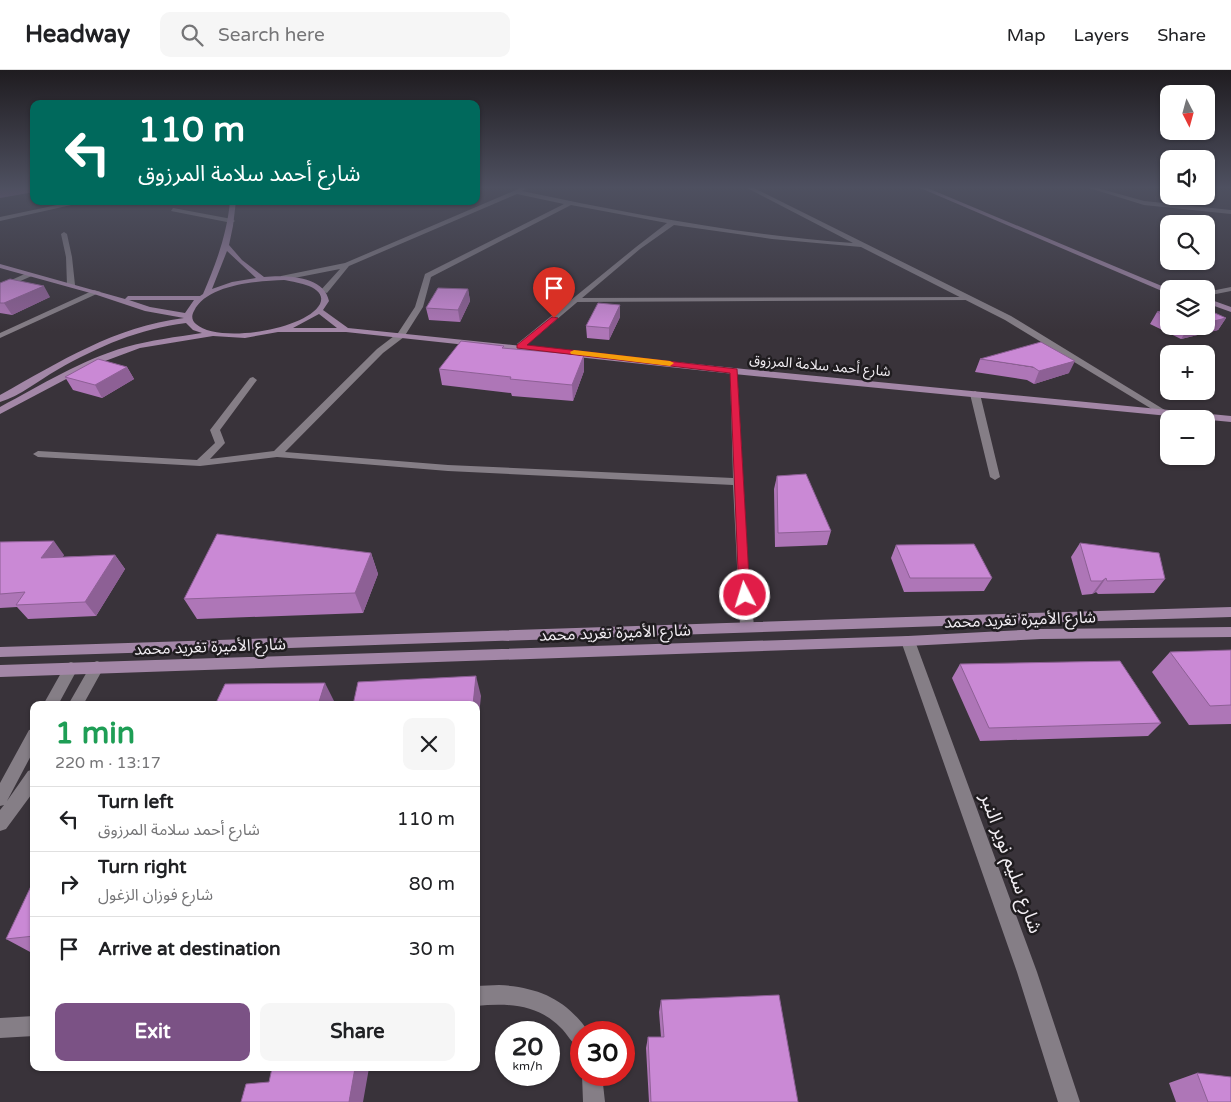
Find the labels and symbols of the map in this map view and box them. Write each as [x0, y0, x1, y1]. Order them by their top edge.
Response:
north arrow [1160, 85, 1215, 140]
pin [533, 267, 575, 318]
street label: شارع أحمد سلامة المرزوق [748, 350, 891, 382]
position arrow [718, 568, 770, 620]
street label: شارع الأميرة تغريد محمد [944, 607, 1096, 635]
street label: شارع الأميرة تغريد محمد [539, 620, 691, 648]
street label: شارع الأميرة تغريد محمد [134, 634, 286, 662]
street label: شارع سليم نوير النبر [972, 789, 1047, 937]
speed limit sign: 30 [570, 1021, 635, 1086]

